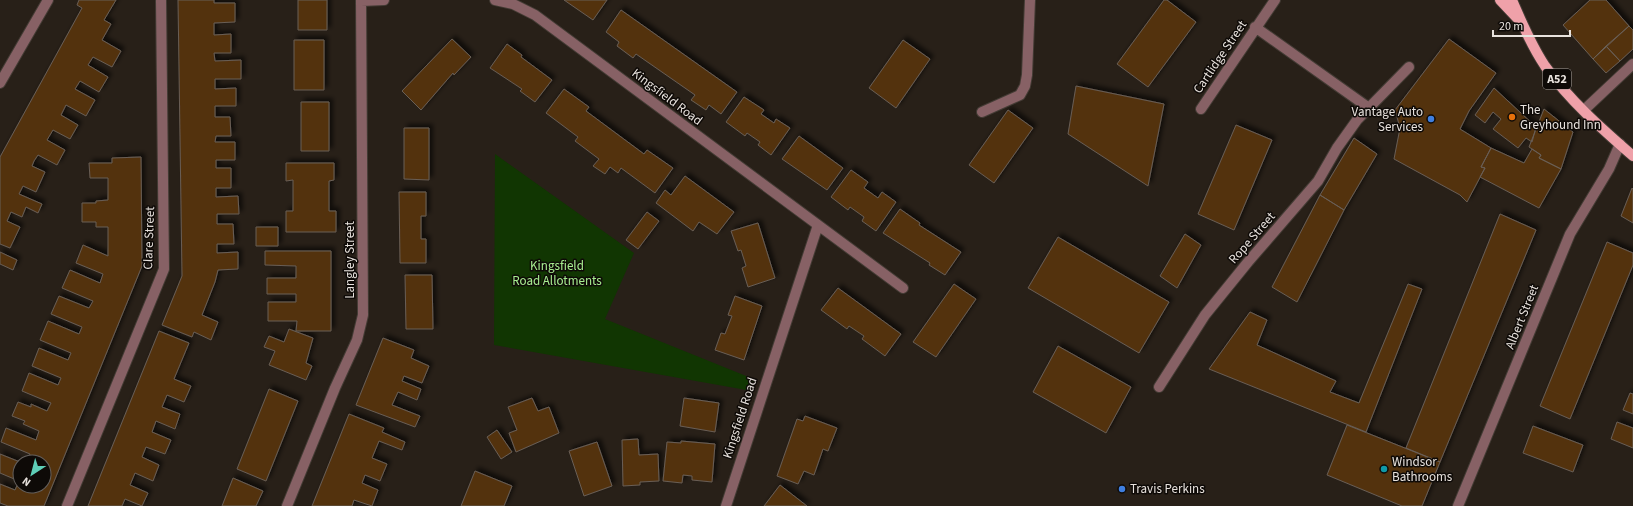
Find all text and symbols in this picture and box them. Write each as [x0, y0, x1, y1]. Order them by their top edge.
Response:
scale bar [1493, 12, 1570, 38]
street label: Cartlidge Street [1189, 16, 1251, 97]
text: 20 m [1499, 18, 1523, 35]
street label: Kingsfield Road [628, 64, 706, 130]
road number: A52 [1543, 69, 1571, 89]
place label: The Greyhound Inn [1520, 101, 1601, 134]
place label: Vantage Auto Services [1352, 103, 1424, 136]
marker: The Greyhound Inn [1507, 112, 1517, 122]
marker: Vantage Auto Services [1426, 114, 1436, 124]
street label: Clare Street [139, 205, 159, 270]
street label: Rope Street [1224, 208, 1280, 268]
street label: Langley Street [341, 221, 359, 299]
park label: Kingsfield Road Allotments [512, 257, 602, 290]
street label: Albert Street [1501, 282, 1543, 352]
street label: Kingsfield Road [718, 375, 762, 461]
place label: Windsor Bathrooms [1392, 453, 1453, 486]
north arrow [12, 454, 52, 494]
marker: Windsor Bathrooms [1379, 464, 1389, 474]
text: N [19, 473, 34, 490]
place label: Travis Perkins [1130, 480, 1205, 498]
marker: Travis Perkins [1117, 484, 1127, 494]

